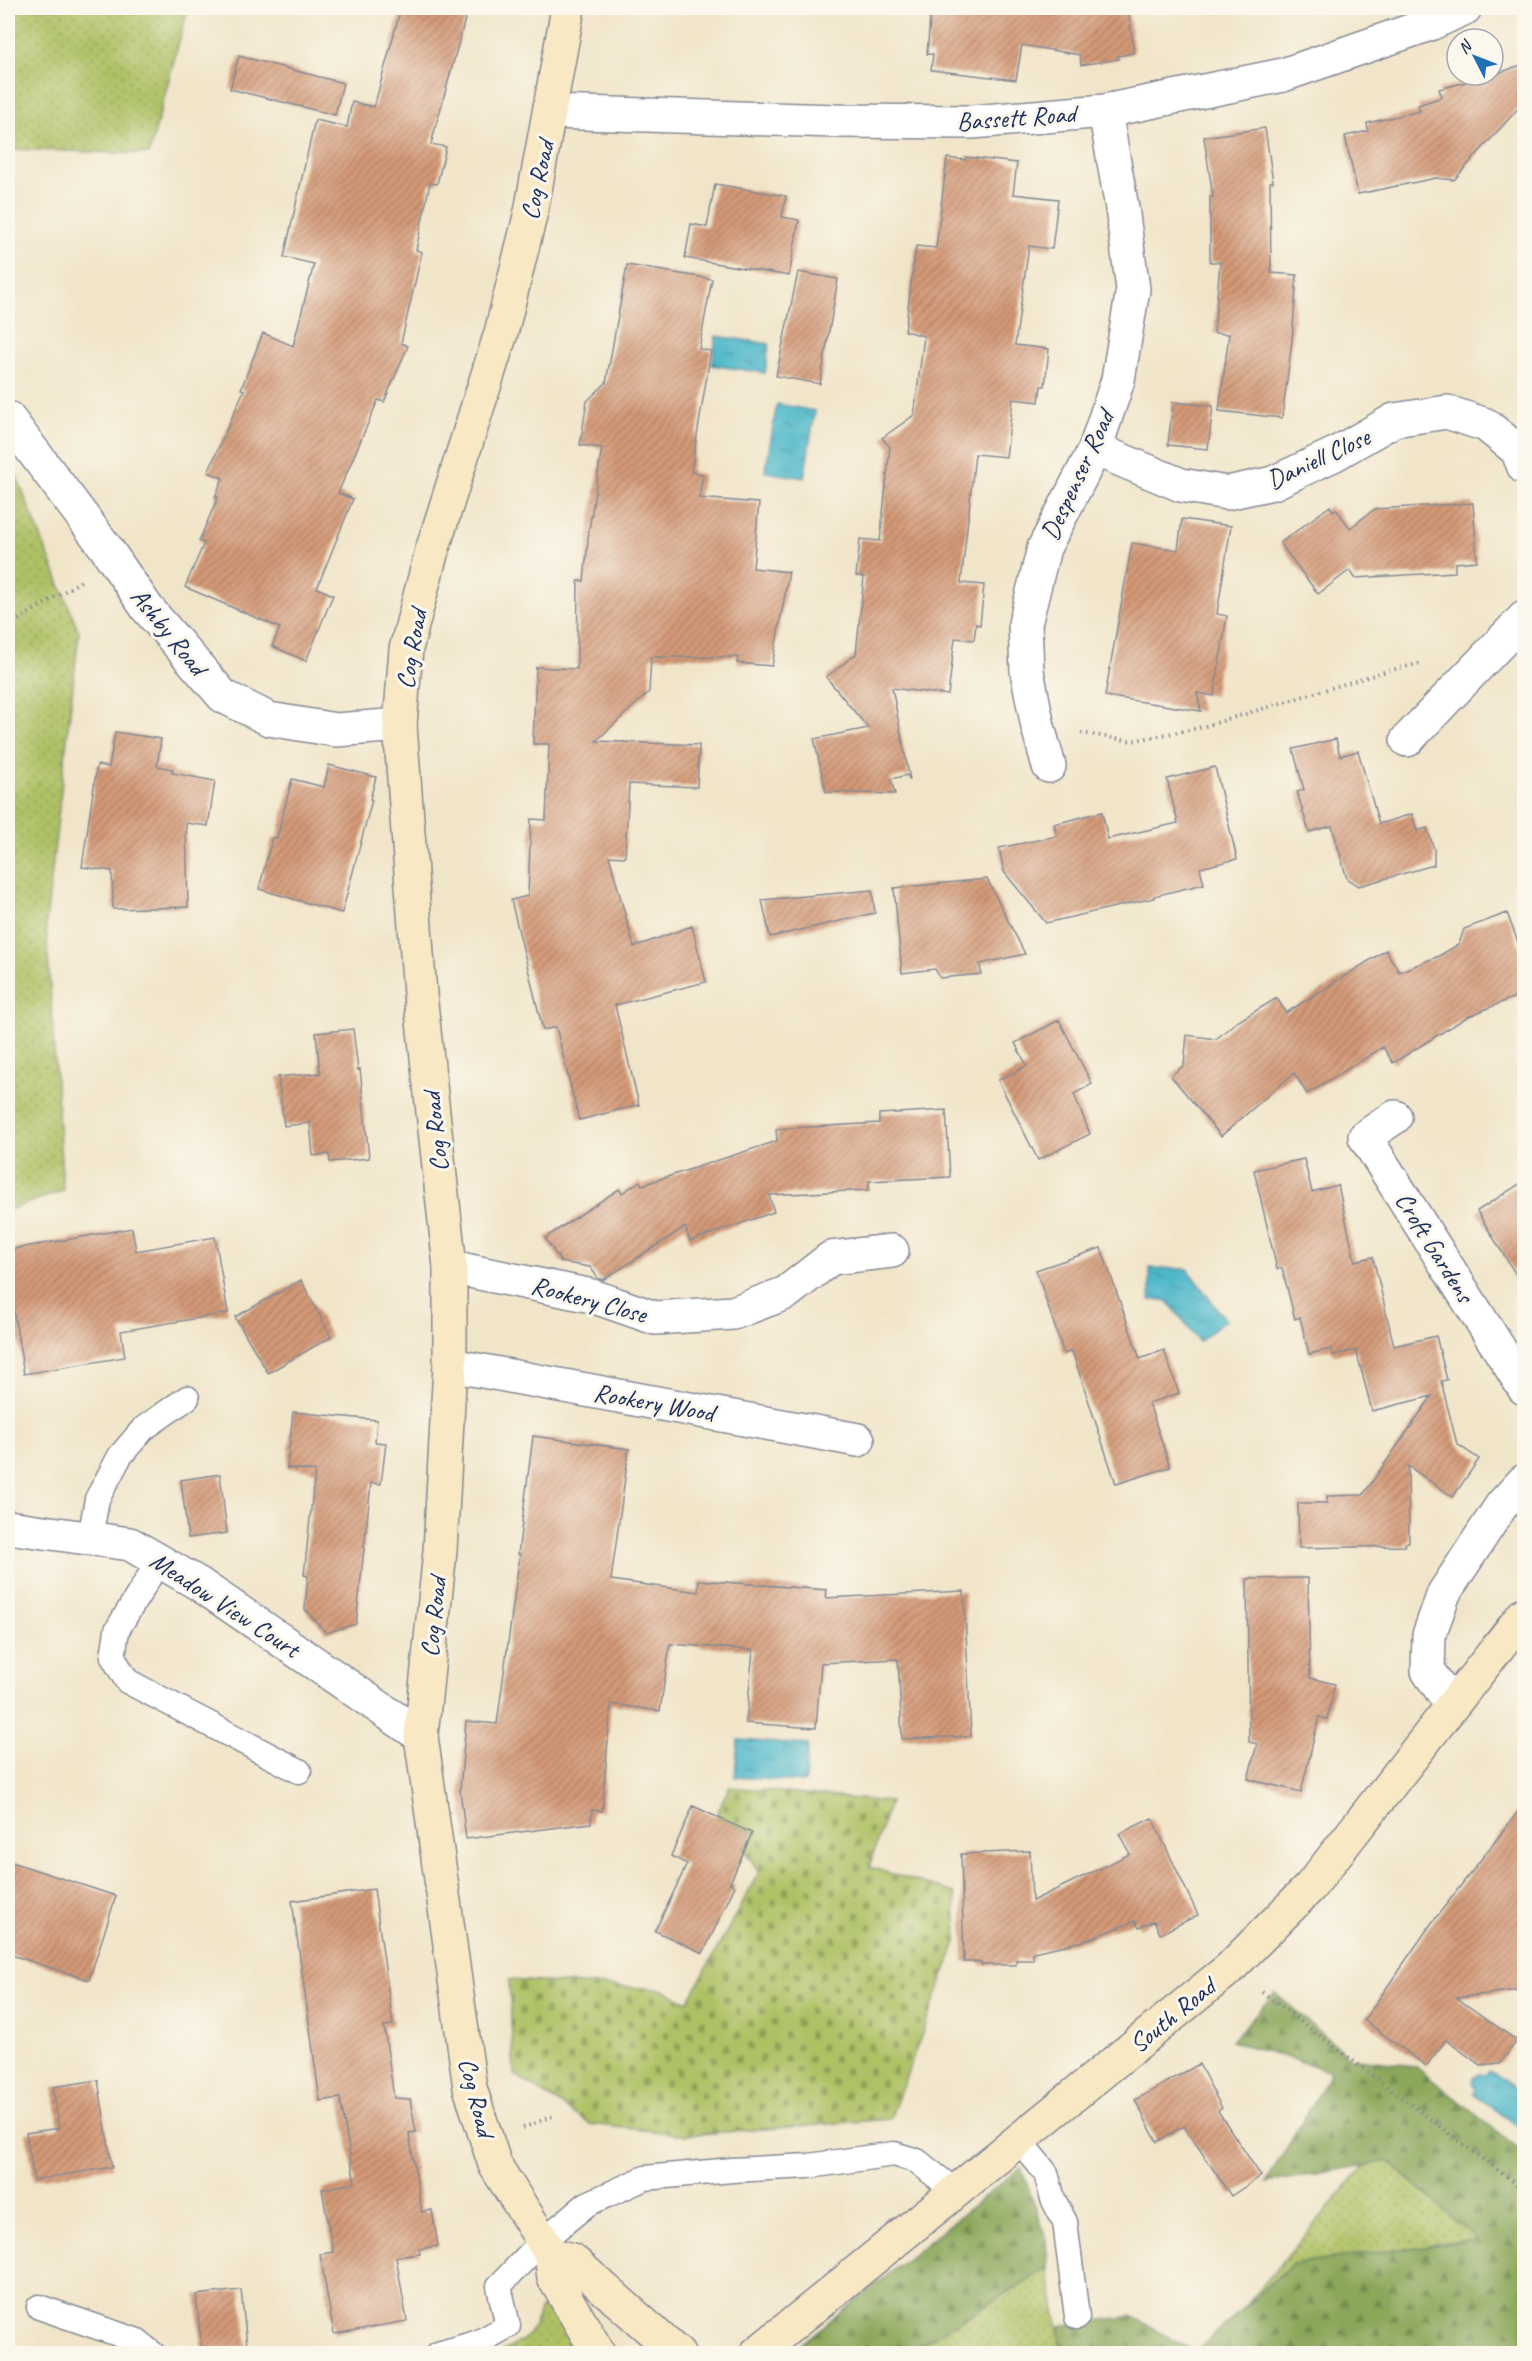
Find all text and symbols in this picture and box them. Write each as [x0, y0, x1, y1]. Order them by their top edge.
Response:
north arrow [1445, 27, 1505, 87]
text: N [1454, 35, 1477, 58]
street label: Bassett Road [956, 97, 1080, 138]
street label: Cog Road [513, 134, 563, 223]
street label: Despenser Road [1033, 402, 1123, 545]
street label: Daniell Close [1261, 420, 1376, 497]
street label: Ashby Road [123, 581, 216, 685]
street label: Cog Road [388, 603, 435, 691]
street label: Cog Road [415, 1087, 456, 1173]
street label: Croft Gardens [1388, 1186, 1483, 1310]
street label: Rookery Close [528, 1268, 652, 1331]
street label: Rookery Wood [591, 1376, 720, 1430]
street label: Meadow View Court [144, 1544, 308, 1666]
street label: Cog Road [413, 1572, 454, 1659]
street label: South Road [1122, 1968, 1225, 2060]
street label: Cog Road [451, 2054, 503, 2144]

